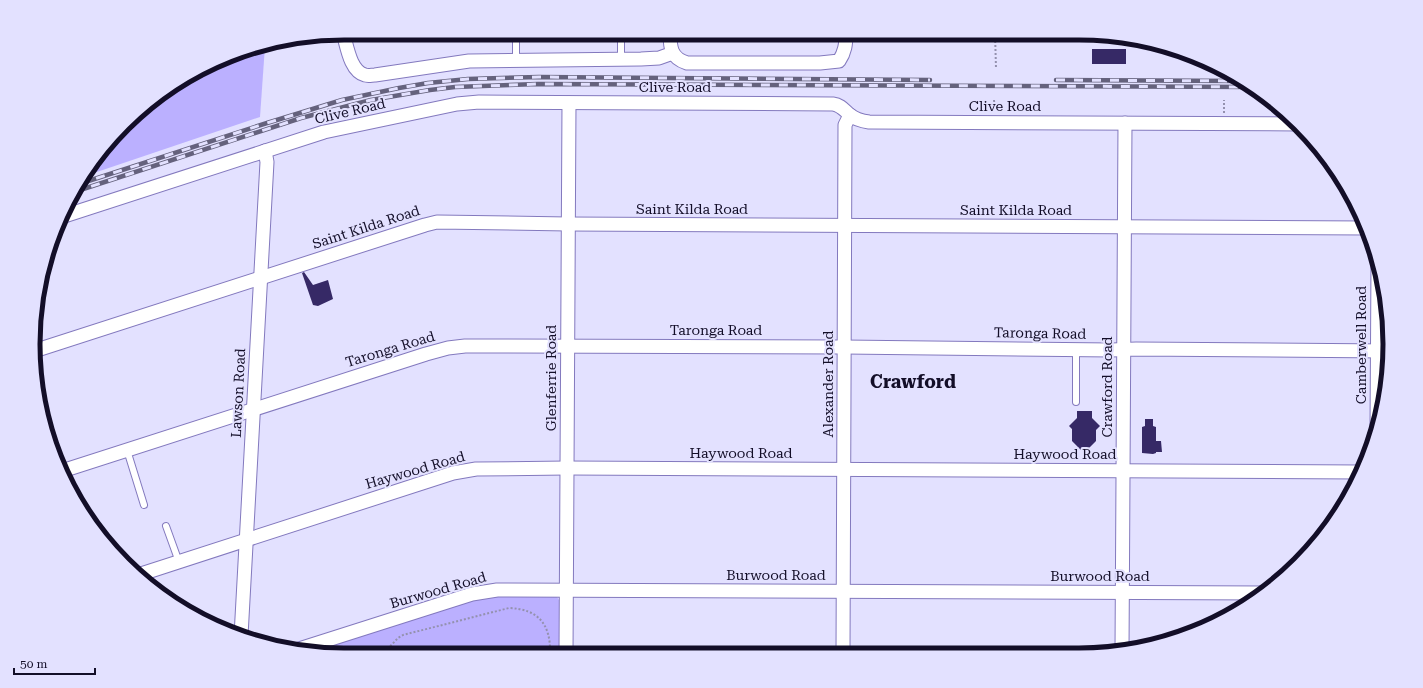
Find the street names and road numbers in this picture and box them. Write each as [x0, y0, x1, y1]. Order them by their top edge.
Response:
street label: Clive Road [639, 79, 711, 95]
street label: Clive Road [313, 95, 387, 127]
street label: Clive Road [969, 98, 1041, 114]
street label: Saint Kilda Road [636, 201, 748, 217]
street label: Saint Kilda Road [310, 202, 422, 252]
street label: Saint Kilda Road [960, 202, 1072, 218]
street label: Camberwell Road [1353, 286, 1369, 404]
street label: Taronga Road [670, 322, 762, 338]
street label: Taronga Road [994, 324, 1086, 342]
street label: Glenferrie Road [543, 325, 559, 431]
street label: Taronga Road [343, 328, 437, 370]
street label: Alexander Road [820, 331, 836, 437]
street label: Crawford Road [1099, 336, 1115, 438]
street label: Lawson Road [228, 348, 248, 438]
street label: Haywood Road [690, 445, 792, 461]
street label: Haywood Road [1014, 446, 1116, 462]
street label: Haywood Road [363, 448, 467, 492]
street label: Burwood Road [726, 567, 826, 583]
street label: Burwood Road [1050, 568, 1150, 584]
street label: Burwood Road [388, 569, 488, 611]

